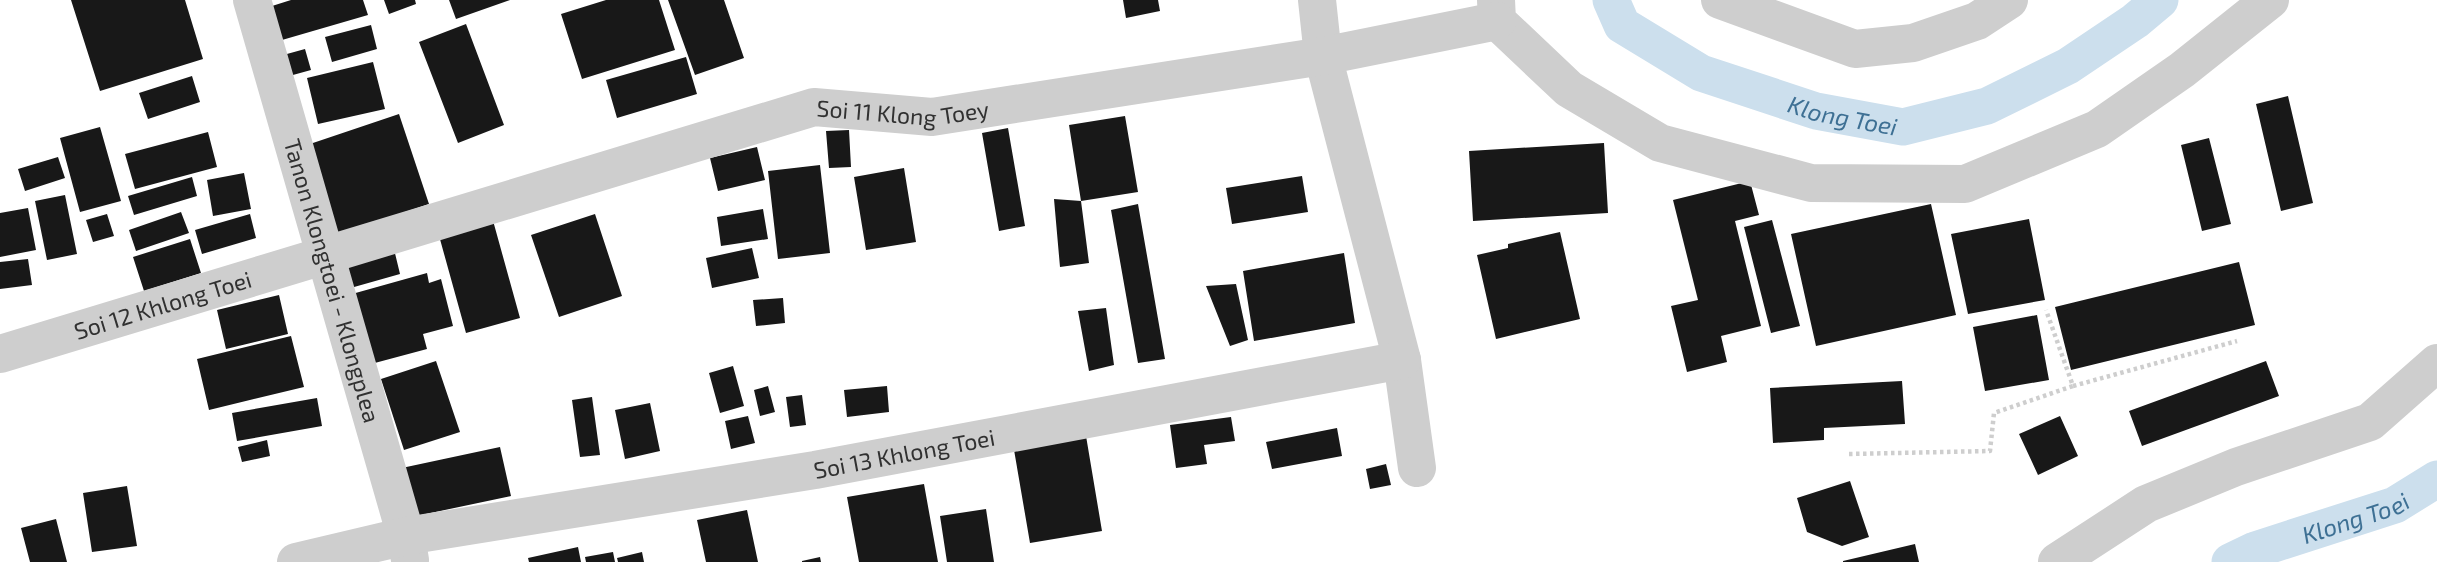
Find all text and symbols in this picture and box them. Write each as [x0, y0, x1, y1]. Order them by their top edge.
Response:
water label: Klong Toei [1785, 88, 1900, 140]
street label: Soi 11 Klong Toey [816, 93, 991, 131]
street label: Tanon Klongtoei - Klongplea [279, 135, 387, 426]
street label: Soi 12 Khlong Toei [71, 265, 255, 345]
street label: Soi 13 Khlong Toei [811, 423, 997, 484]
water label: Klong Toei [2298, 485, 2414, 549]

